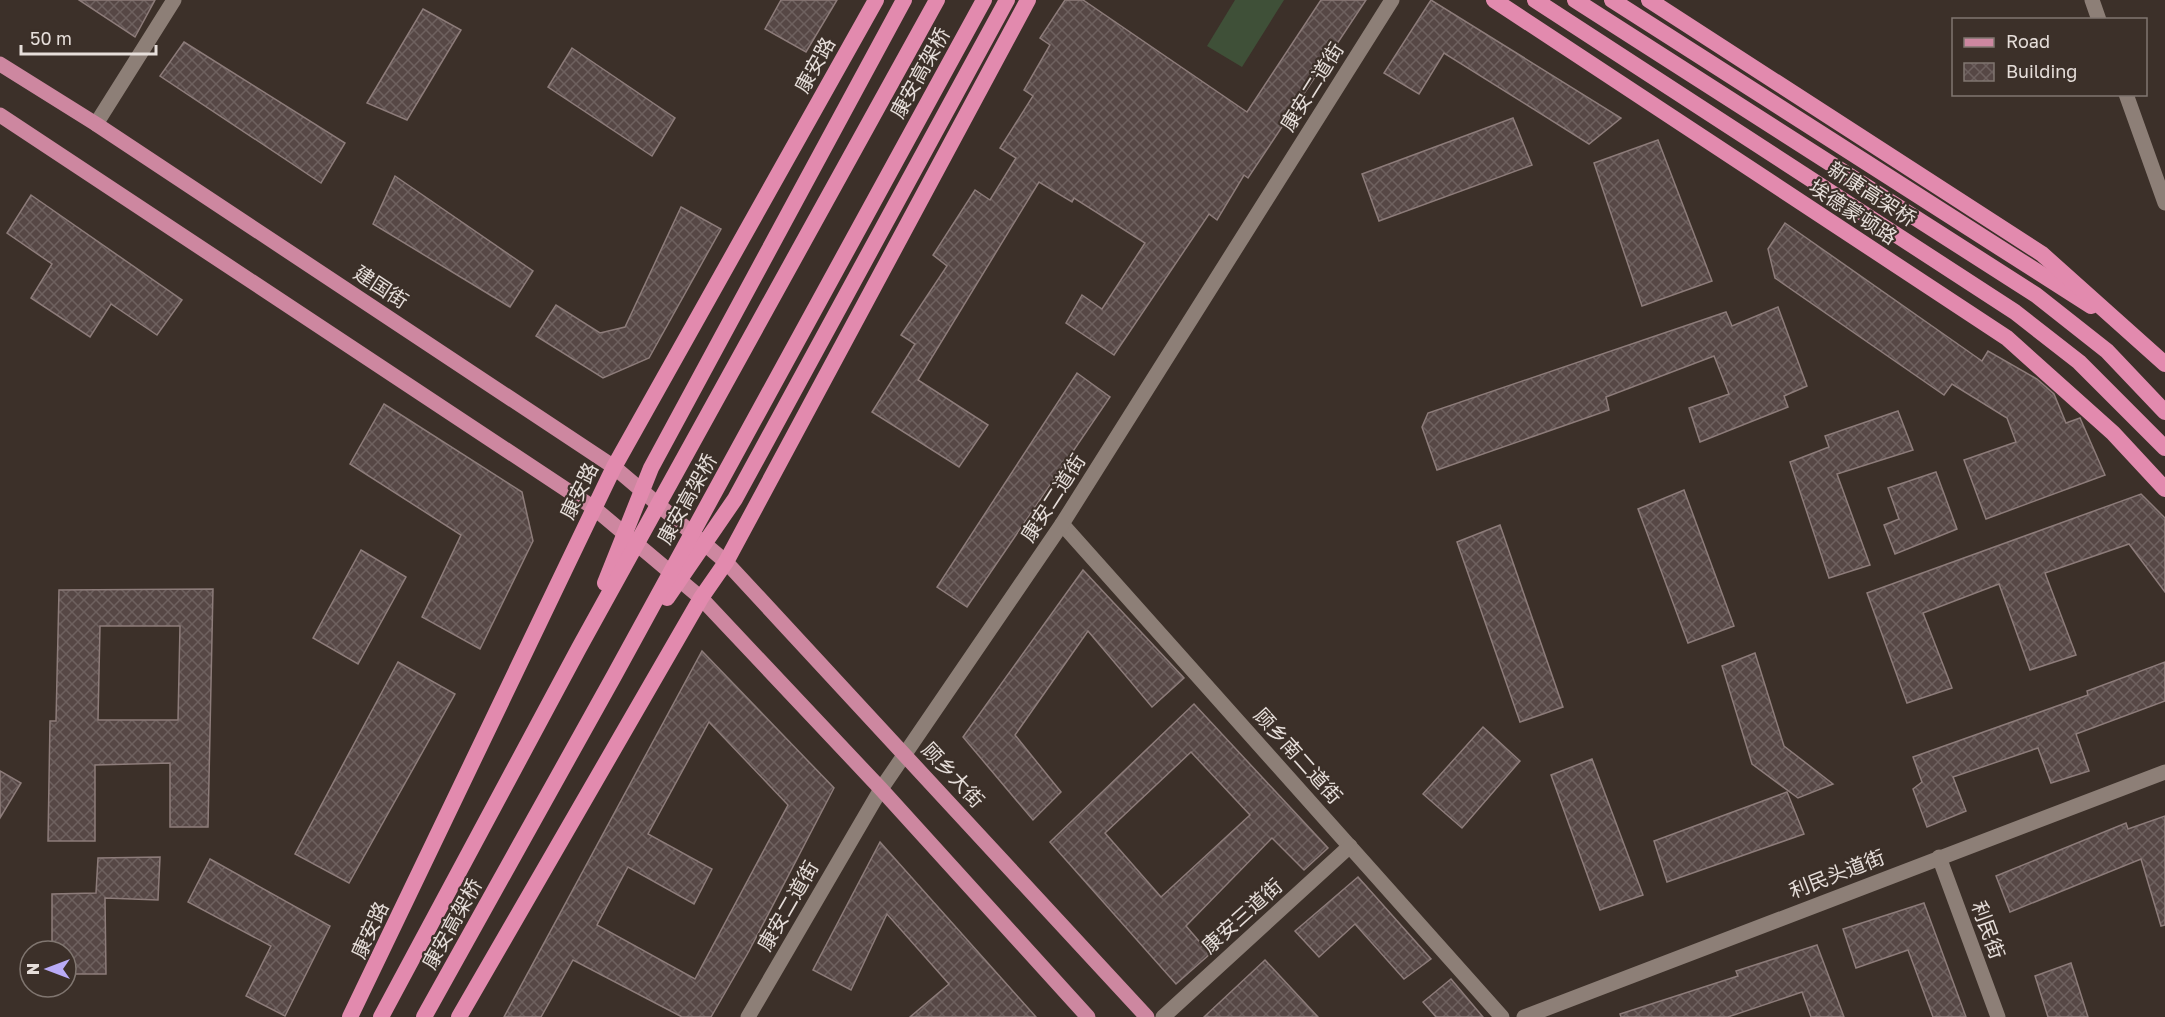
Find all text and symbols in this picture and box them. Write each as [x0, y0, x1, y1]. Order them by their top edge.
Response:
scale bar [21, 18, 156, 56]
legend [1952, 18, 2147, 96]
street label: 康安高架桥 [884, 23, 954, 122]
text: 50 m [30, 27, 72, 49]
text: Road [2006, 30, 2050, 52]
street label: 康安路 [789, 32, 839, 97]
street label: 康安二道街 [1274, 38, 1348, 135]
text: Building [2006, 60, 2077, 82]
street label: 新康高架桥 [1824, 156, 1921, 230]
street label: 埃德蒙顿路 [1805, 174, 1902, 248]
street label: 建国街 [350, 260, 413, 313]
street label: 康安高架桥 [651, 449, 721, 548]
street label: 康安二道街 [1015, 449, 1089, 546]
street label: 康安路 [554, 458, 602, 523]
street label: 顾乡南二道街 [1250, 703, 1348, 808]
street label: 顾乡大街 [918, 737, 990, 812]
street label: 利民头道街 [1786, 844, 1888, 902]
street label: 康安二道街 [752, 856, 823, 955]
street label: 康安三道街 [1196, 873, 1287, 958]
street label: 康安高架桥 [416, 874, 486, 973]
street label: 康安路 [346, 897, 393, 962]
street label: 利民街 [1967, 897, 2010, 962]
north arrow [18, 939, 78, 999]
text: N [23, 963, 43, 975]

